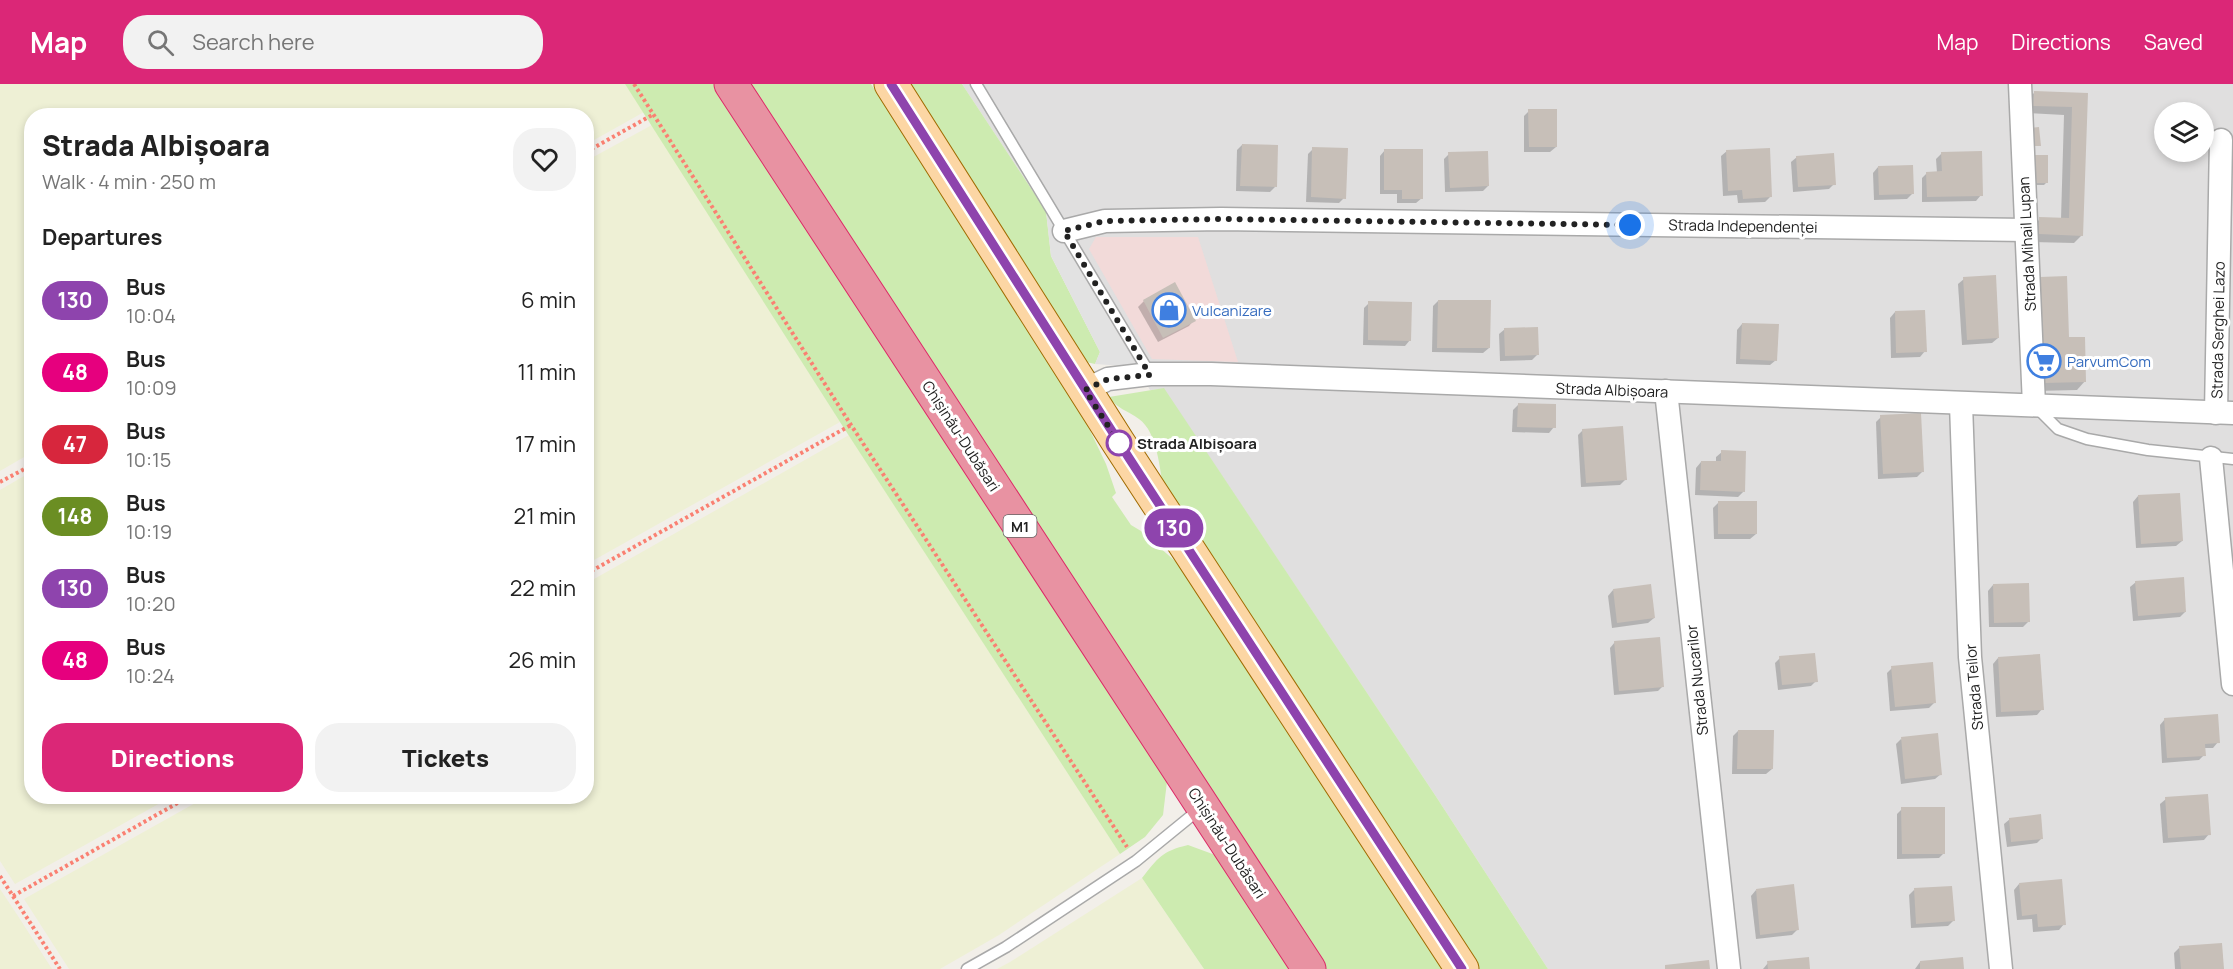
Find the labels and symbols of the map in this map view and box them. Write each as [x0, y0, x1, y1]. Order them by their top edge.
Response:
street label: Strada Mihail Lupan [2013, 176, 2041, 312]
your location [1615, 210, 1645, 240]
street label: Strada Independenței [1668, 214, 1818, 238]
street label: Strada Serghei Lazo [2206, 261, 2230, 399]
shop icon: Vulcanizare [1151, 292, 1187, 328]
place label: Vulcanizare [1192, 300, 1272, 321]
supermarket icon: ParvumCom [2026, 343, 2062, 379]
place label: ParvumCom [2067, 351, 2151, 372]
street label: Chișinău-Dubăsari [917, 376, 1005, 496]
street label: Strada Albișoara [1555, 378, 1669, 402]
marker: Strada Albișoara [1106, 430, 1132, 456]
place label: Strada Albișoara [1137, 433, 1257, 454]
line badge: 130 [1140, 508, 1208, 548]
road number: M1 [1004, 515, 1036, 537]
street label: Strada Nucarilor [1681, 623, 1713, 736]
street label: Strada Teilor [1960, 642, 1988, 731]
street label: Chișinău-Dubăsari [1183, 783, 1271, 903]

